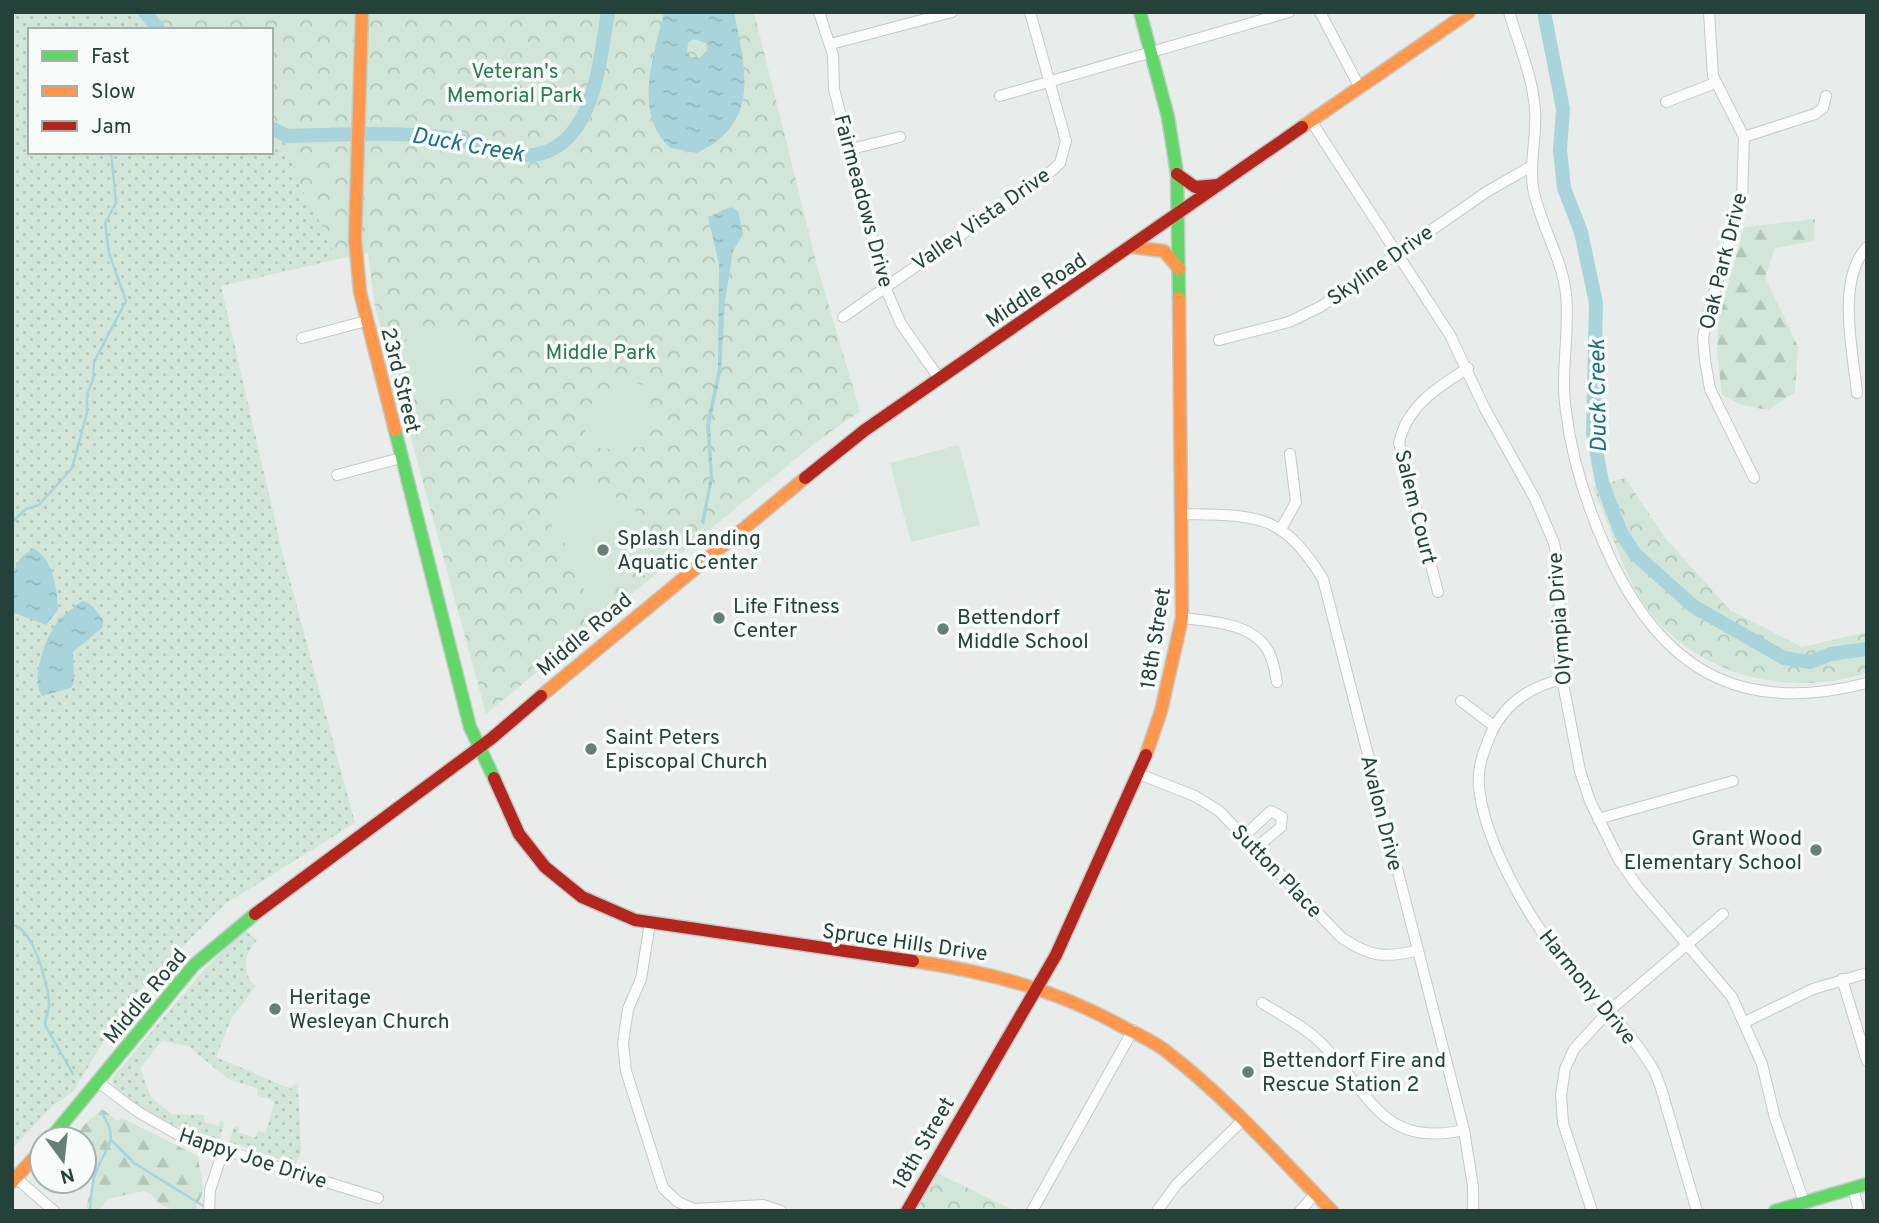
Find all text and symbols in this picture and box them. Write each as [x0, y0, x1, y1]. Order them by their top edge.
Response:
legend [28, 28, 273, 154]
text: Fast [91, 44, 130, 71]
park label: Veteran's Memorial Park [447, 59, 583, 110]
text: Slow [91, 79, 136, 106]
street label: Fairmeadows Drive [826, 112, 899, 291]
text: Jam [91, 114, 132, 141]
water label: Duck Creek [409, 122, 526, 171]
street label: Valley Vista Drive [908, 163, 1056, 278]
street label: Oak Park Drive [1694, 190, 1755, 333]
street label: Skyline Drive [1323, 220, 1439, 313]
street label: Middle Road [981, 248, 1093, 335]
street label: 23rd Street [373, 325, 426, 436]
water label: Duck Creek [1584, 339, 1615, 453]
park label: Middle Park [546, 340, 656, 367]
street label: Salem Court [1387, 447, 1442, 567]
place label: Splash Landing Aquatic Center [617, 526, 761, 577]
marker: Splash Landing Aquatic Center [595, 542, 611, 558]
street label: Olympia Drive [1542, 552, 1579, 686]
street label: 18th Street [1135, 586, 1178, 691]
street label: Middle Road [532, 587, 638, 683]
place label: Life Fitness Center [733, 594, 840, 645]
place label: Bettendorf Middle School [957, 605, 1089, 656]
marker: Life Fitness Center [711, 610, 727, 626]
marker: Bettendorf Middle School [935, 621, 951, 637]
place label: Saint Peters Episcopal Church [605, 725, 768, 776]
marker: Saint Peters Episcopal Church [583, 741, 599, 757]
street label: Avalon Drive [1353, 753, 1408, 874]
street label: Sutton Place [1224, 819, 1327, 925]
place label: Grant Wood Elementary School [1624, 826, 1802, 877]
marker: Grant Wood Elementary School [1808, 842, 1824, 858]
street label: Spruce Hills Drive [820, 919, 989, 968]
street label: Harmony Drive [1532, 925, 1642, 1051]
street label: Middle Road [98, 944, 194, 1050]
place label: Heritage Wesleyan Church [289, 985, 450, 1036]
marker: Heritage Wesleyan Church [267, 1001, 283, 1017]
place label: Bettendorf Fire and Rescue Station 2 [1262, 1048, 1446, 1099]
marker: Bettendorf Fire and Rescue Station 2 [1240, 1064, 1256, 1080]
street label: 18th Street [887, 1093, 962, 1195]
street label: Happy Joe Drive [175, 1123, 330, 1196]
north arrow [28, 1125, 98, 1195]
text: N [57, 1161, 77, 1188]

